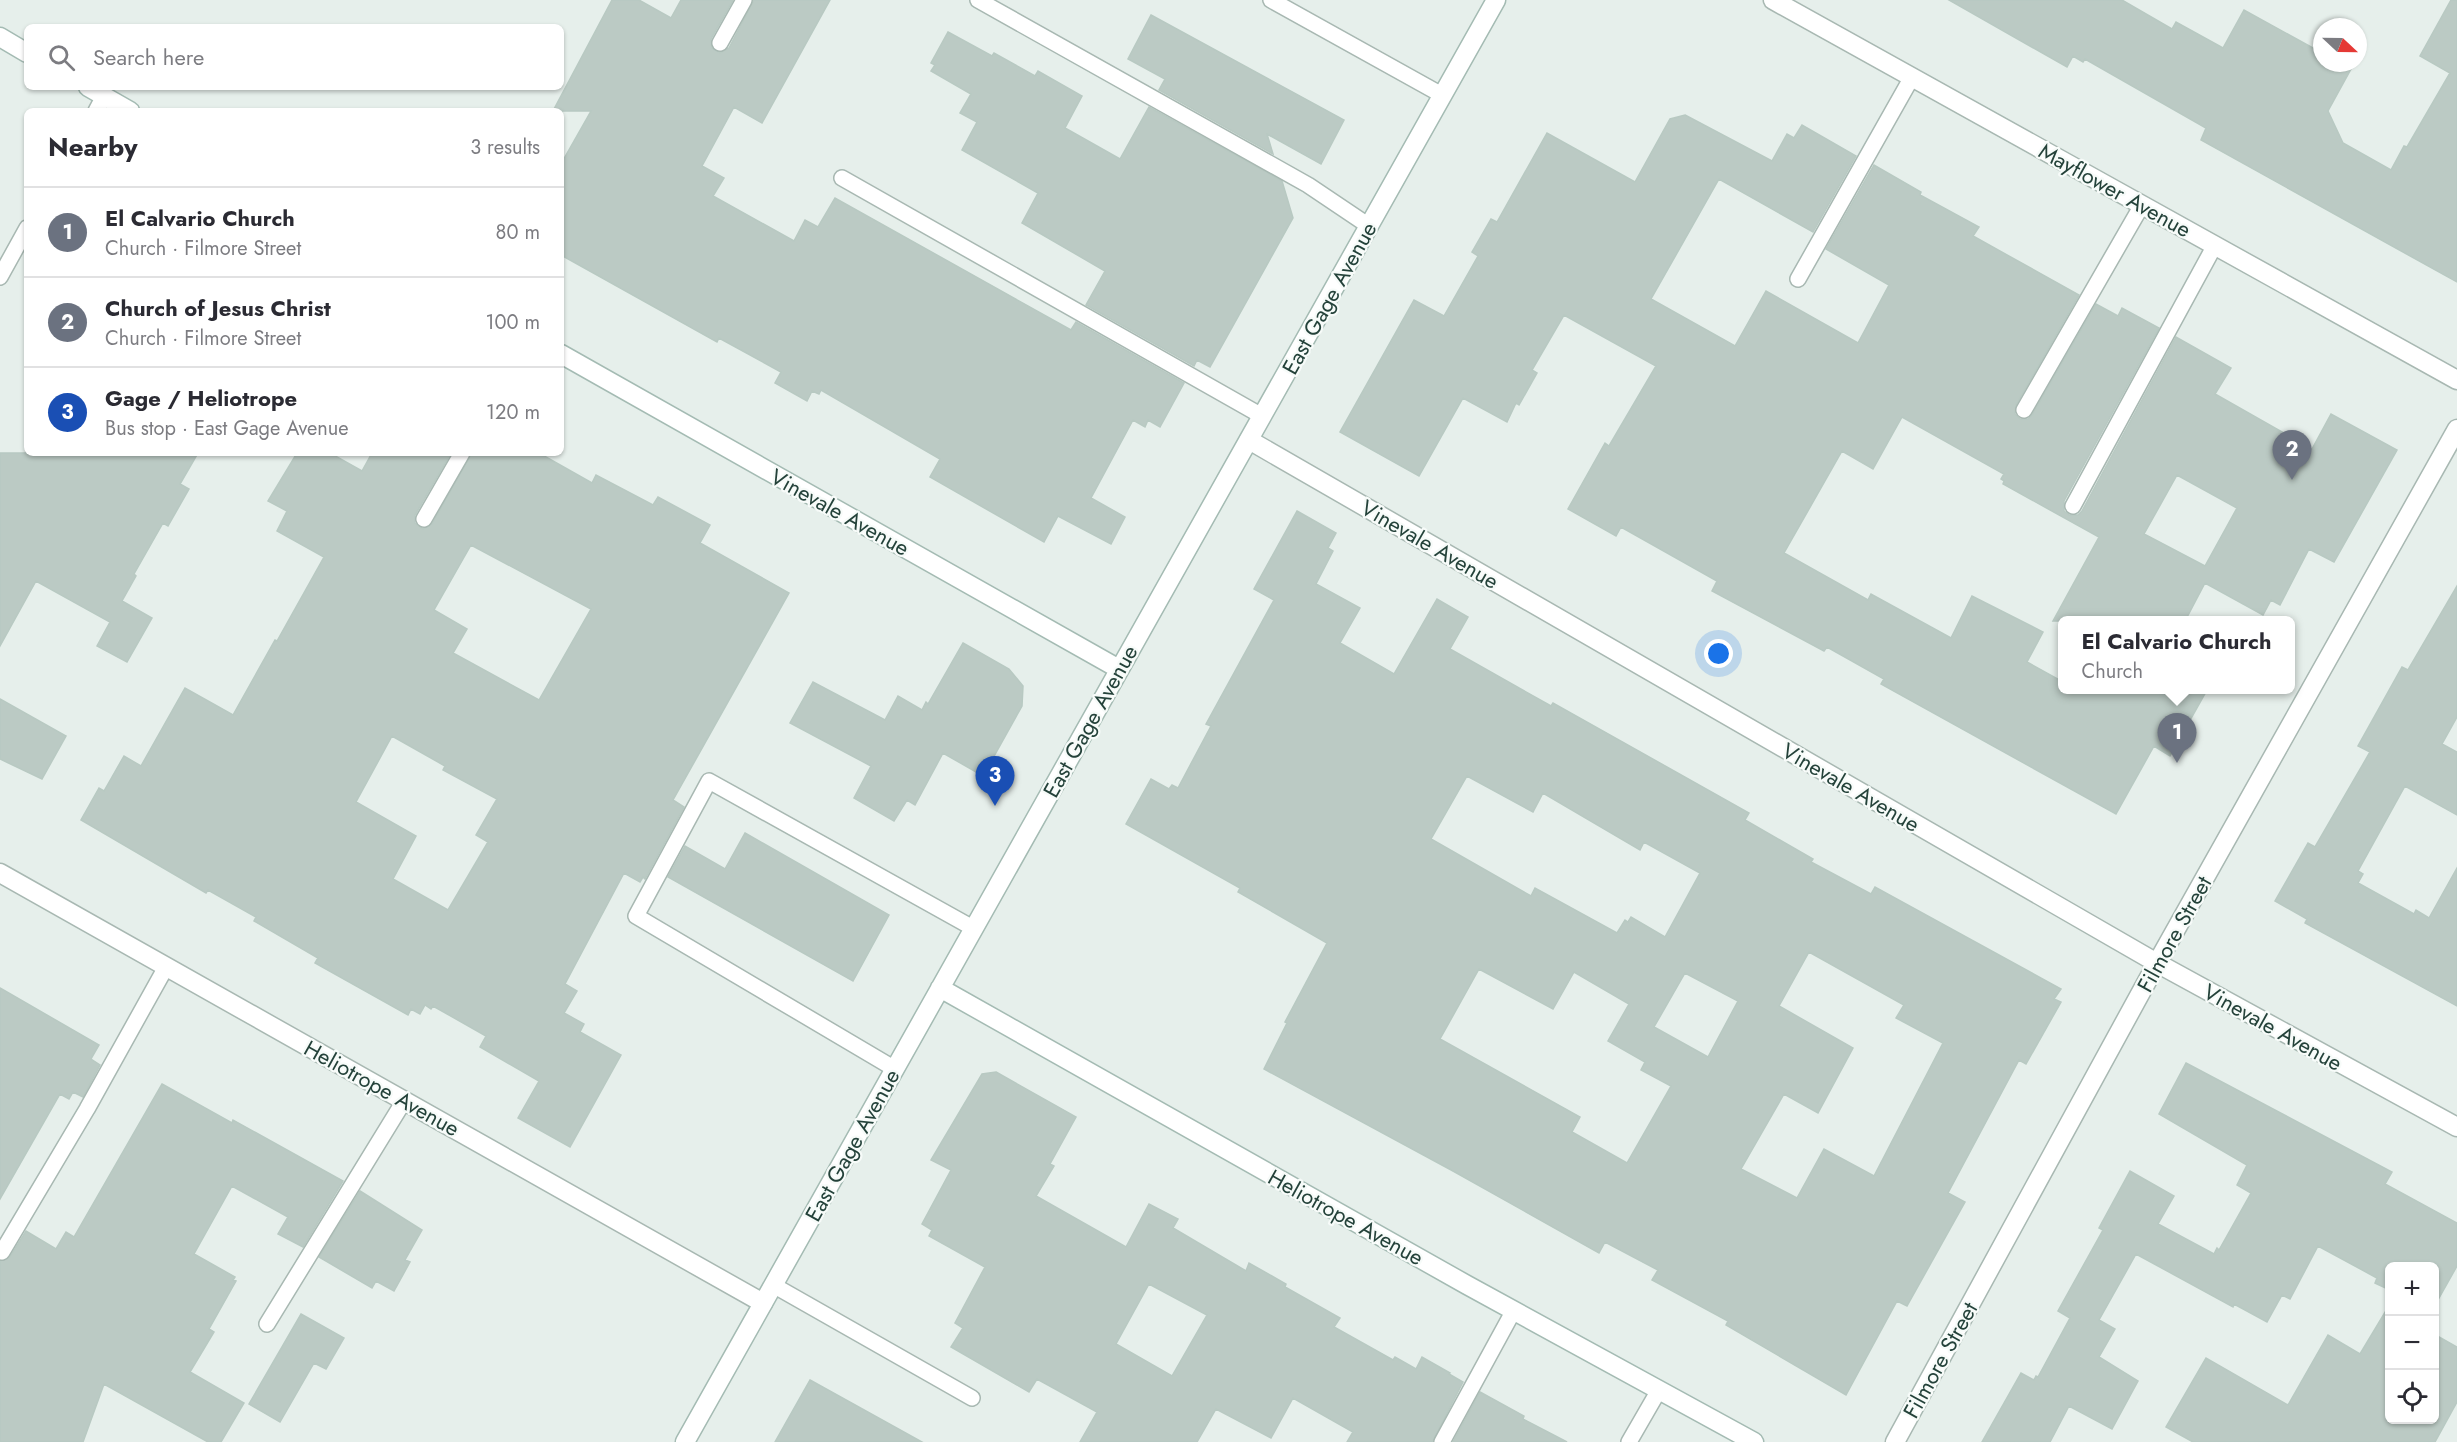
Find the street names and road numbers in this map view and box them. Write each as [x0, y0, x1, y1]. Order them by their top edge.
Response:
street label: Mayflower Avenue [2033, 135, 2197, 245]
street label: East Gage Avenue [1274, 216, 1384, 380]
street label: Vinevale Avenue [765, 461, 915, 563]
street label: Vinevale Avenue [1355, 491, 1505, 597]
street label: East Gage Avenue [1035, 639, 1145, 803]
street label: Vinevale Avenue [1776, 734, 1926, 840]
street label: Filmore Street [2129, 869, 2220, 998]
street label: Vinevale Avenue [2198, 976, 2348, 1078]
street label: Heliotrope Avenue [298, 1032, 466, 1144]
street label: East Gage Avenue [797, 1063, 907, 1227]
street label: Heliotrope Avenue [1262, 1161, 1430, 1273]
street label: Filmore Street [1895, 1295, 1986, 1424]

